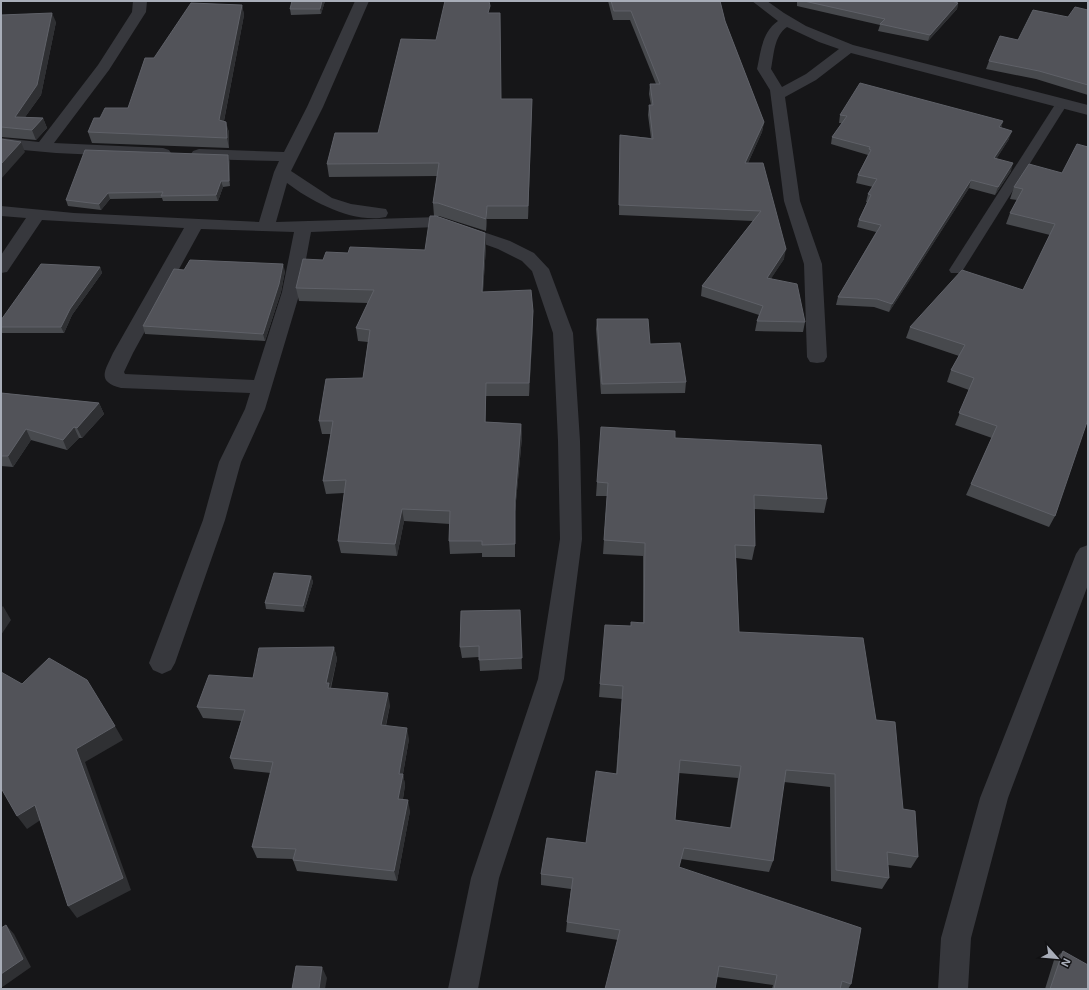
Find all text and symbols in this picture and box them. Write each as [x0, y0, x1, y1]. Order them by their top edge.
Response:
north arrow [1037, 938, 1077, 978]
text: N [1059, 956, 1074, 969]

